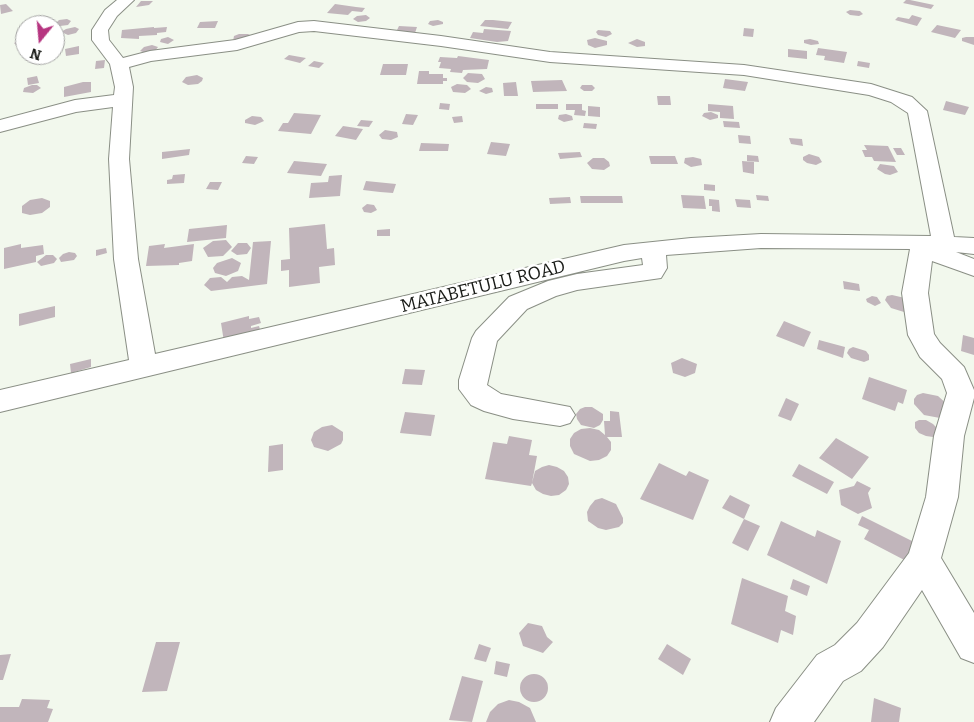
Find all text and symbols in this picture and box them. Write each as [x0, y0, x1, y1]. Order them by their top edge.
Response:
north arrow [15, 15, 65, 65]
text: N [28, 44, 43, 64]
street label: MATABETULU ROAD [398, 256, 568, 318]

